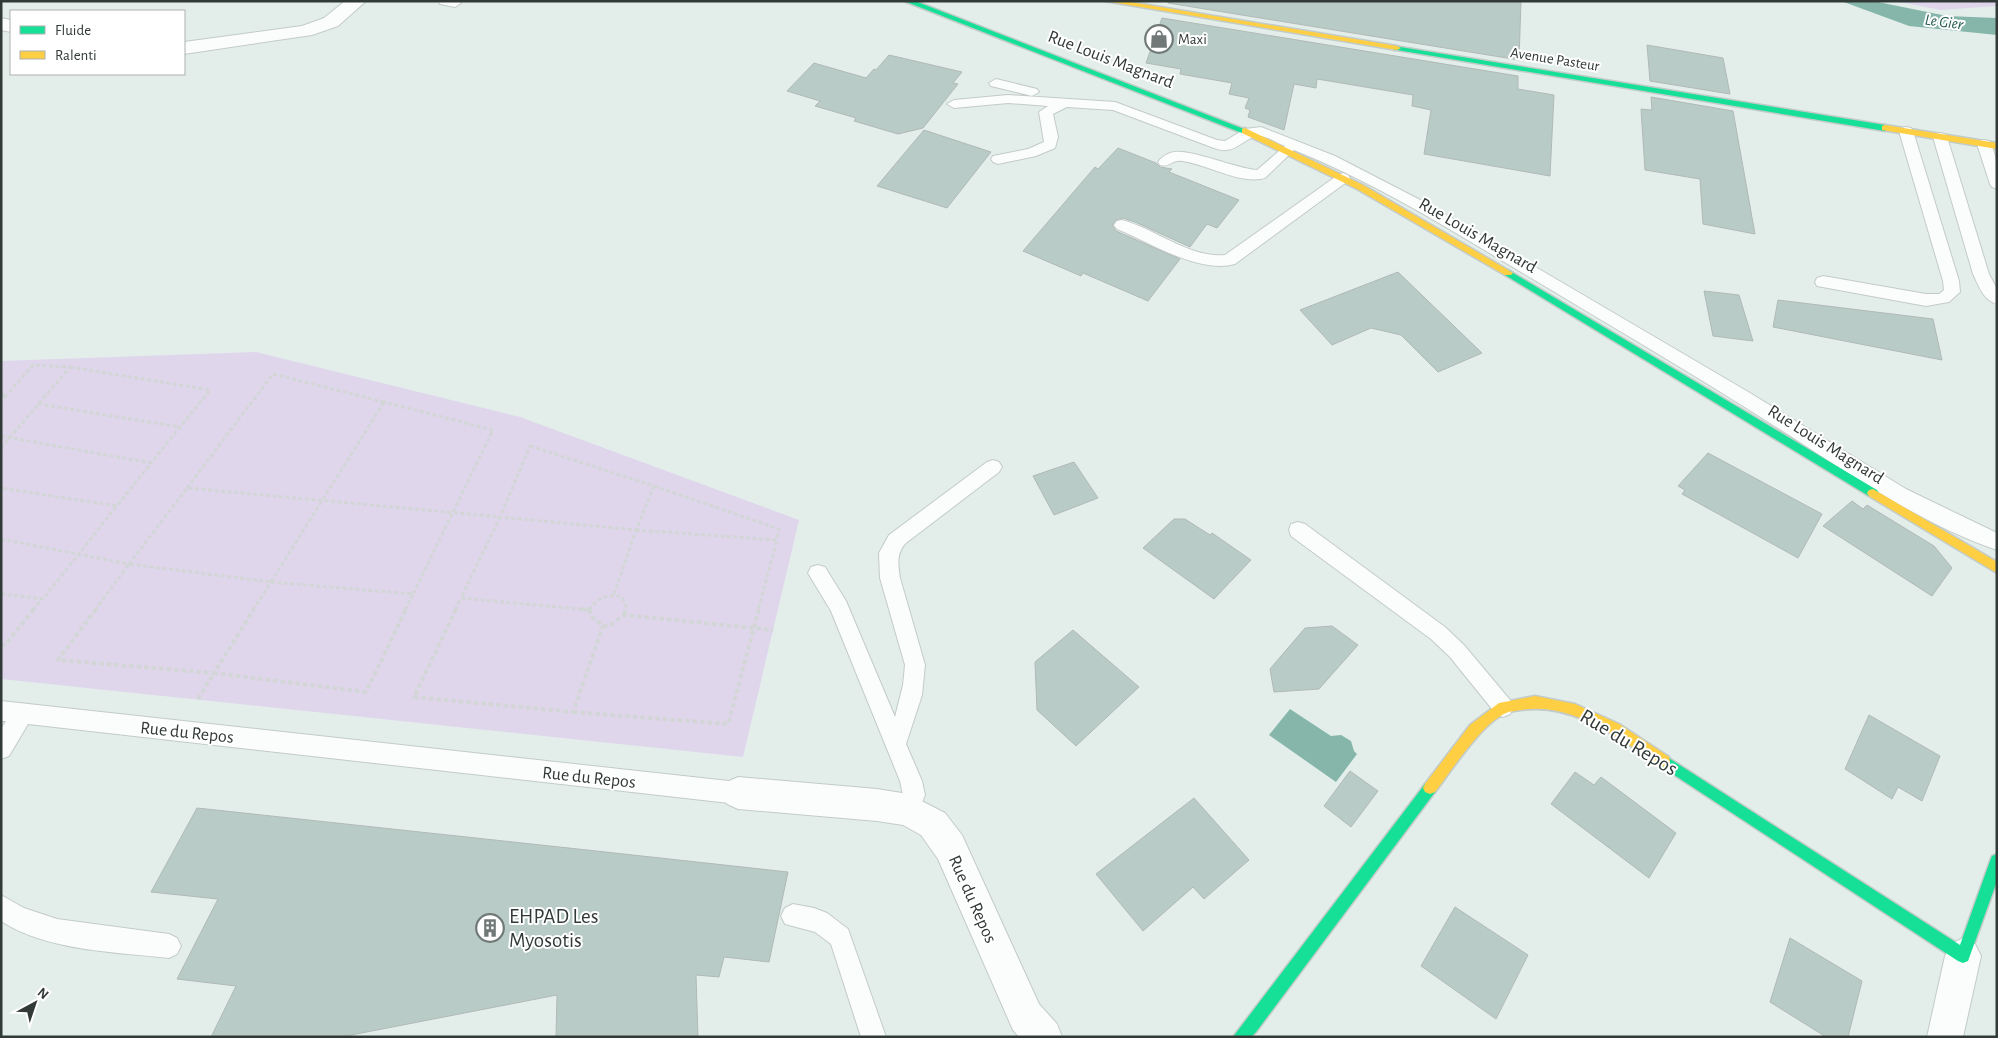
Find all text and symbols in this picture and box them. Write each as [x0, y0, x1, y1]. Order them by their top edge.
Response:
legend [10, 10, 185, 75]
water label: Le Gier [1924, 12, 1965, 32]
text: Fluide [55, 23, 91, 38]
shop icon: Maxi [1144, 24, 1174, 54]
street label: Rue Louis Magnard [1045, 28, 1176, 92]
place label: Maxi [1178, 32, 1207, 47]
street label: Avenue Pasteur [1509, 45, 1601, 74]
text: Ralenti [55, 48, 97, 63]
street label: Rue Louis Magnard [1415, 195, 1540, 277]
street label: Rue Louis Magnard [1764, 402, 1887, 488]
street label: Rue du Repos [1576, 705, 1681, 780]
street label: Rue du Repos [139, 719, 235, 747]
street label: Rue du Repos [541, 764, 637, 792]
street label: Rue du Repos [945, 853, 999, 946]
place label: EHPAD Les Myosotis [509, 906, 598, 951]
building icon: EHPAD Les Myosotis [475, 913, 505, 943]
north arrow [10, 978, 60, 1028]
text: N [34, 985, 51, 1002]

